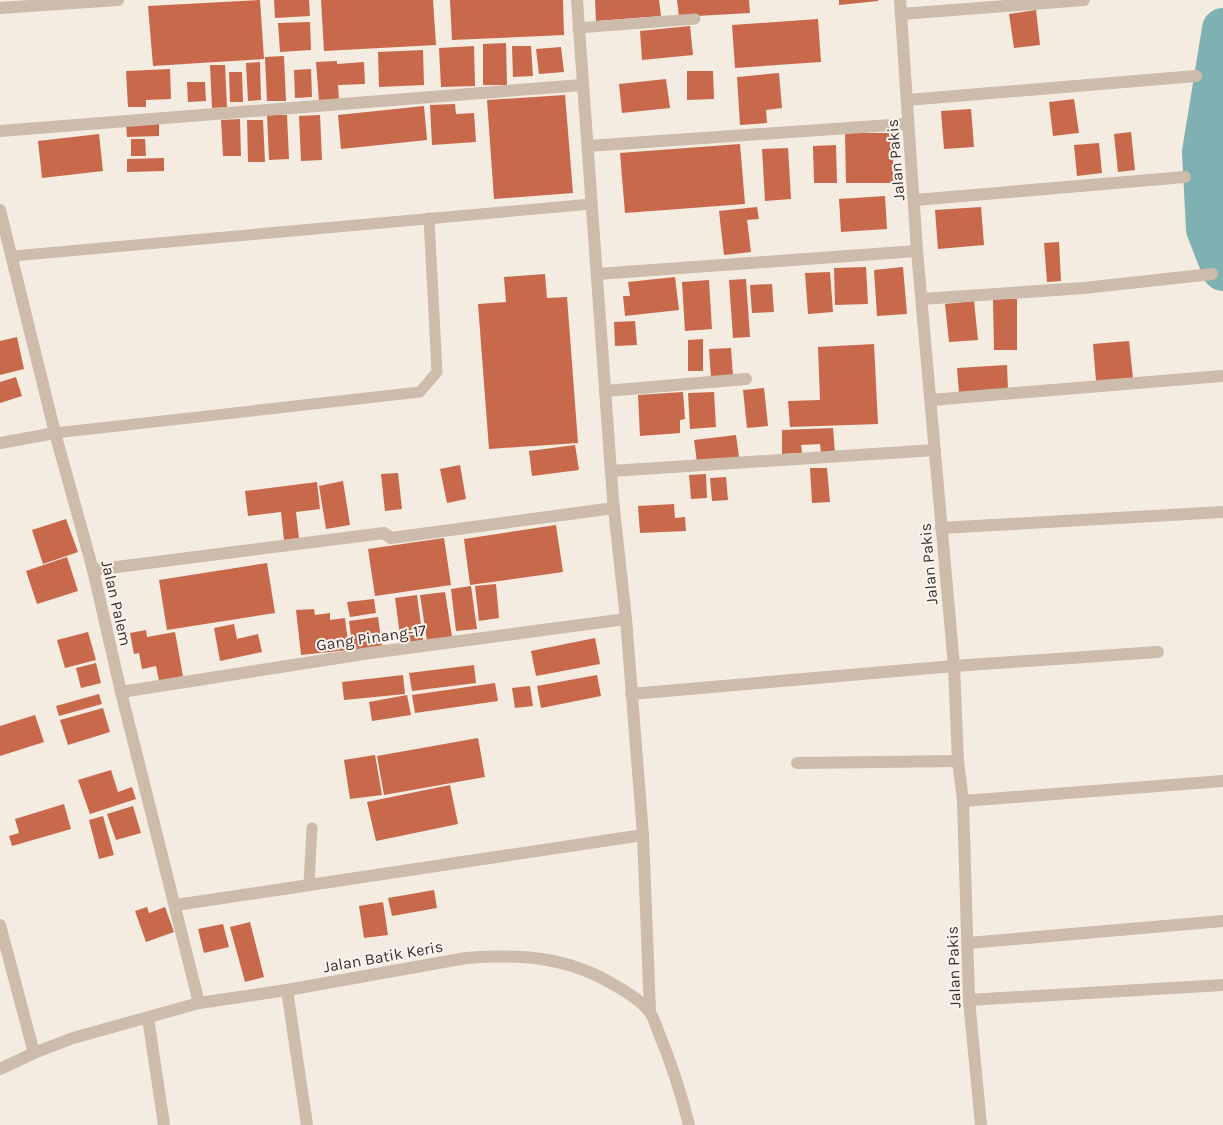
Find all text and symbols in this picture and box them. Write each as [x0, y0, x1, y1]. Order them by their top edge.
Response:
street label: Jalan Pakis [882, 118, 909, 202]
street label: Jalan Pakis [915, 522, 942, 606]
street label: Jalan Palem [97, 558, 136, 648]
street label: Gang Pinang-17 [315, 620, 428, 655]
street label: Jalan Pakis [943, 926, 964, 1008]
street label: Jalan Batik Keris [322, 937, 444, 976]

